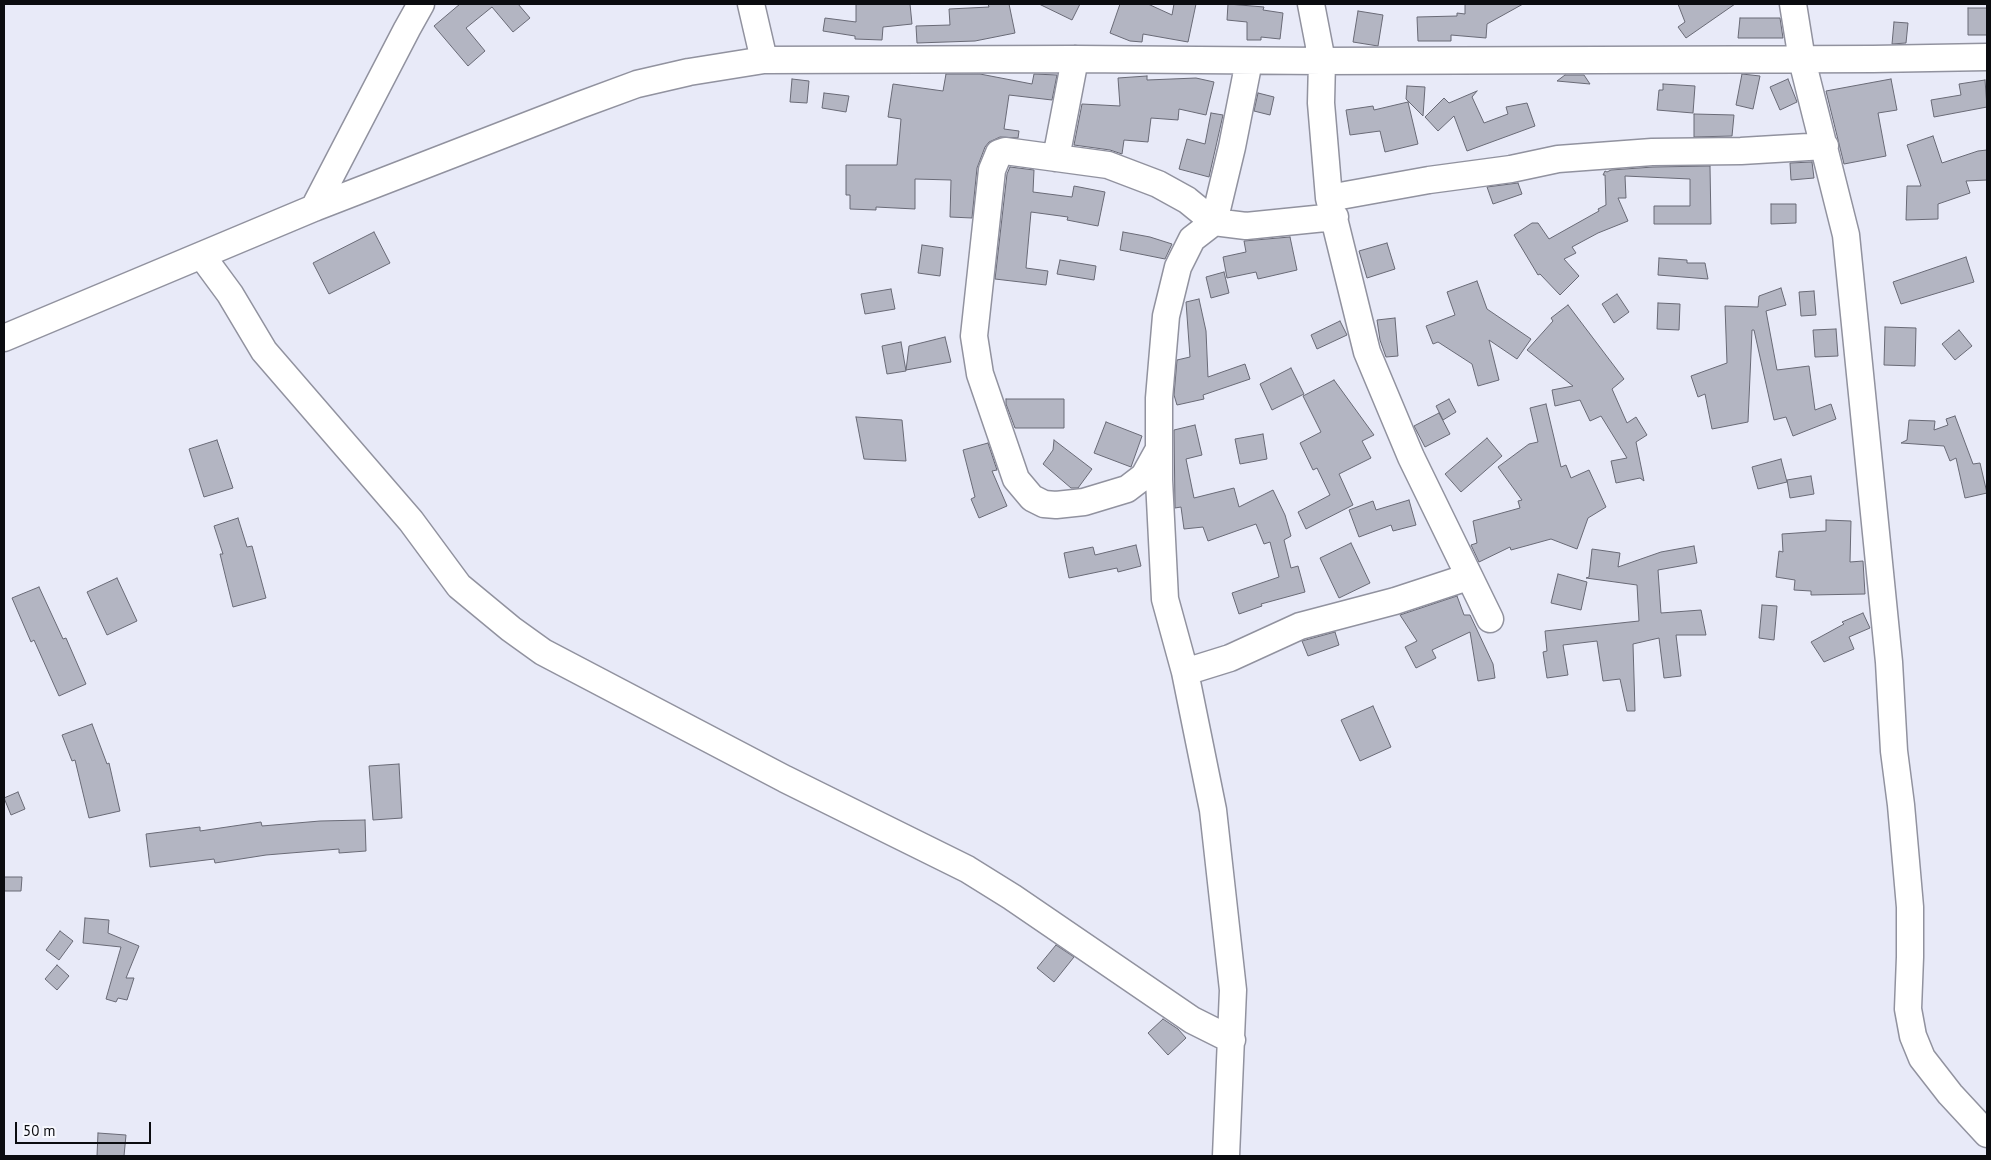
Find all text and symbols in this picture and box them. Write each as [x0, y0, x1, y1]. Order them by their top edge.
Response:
scale bar [18, 1112, 154, 1144]
text: 50 m [23, 1121, 56, 1140]

